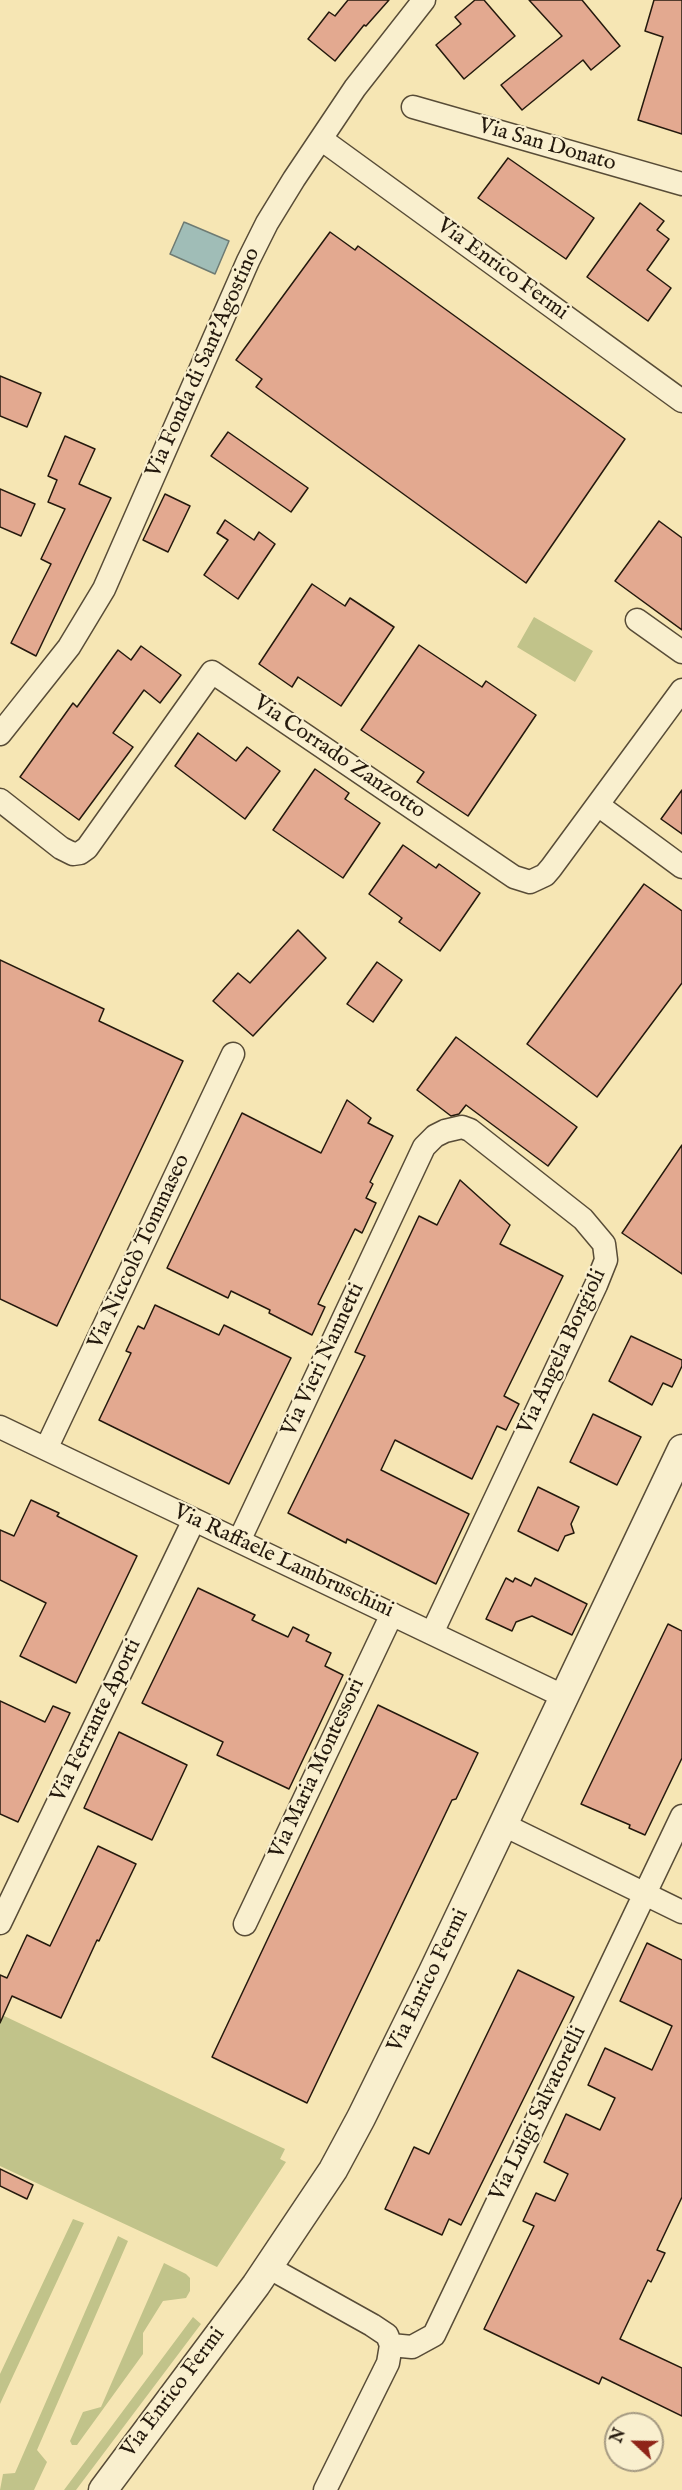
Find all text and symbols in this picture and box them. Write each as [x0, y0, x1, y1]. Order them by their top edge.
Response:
street label: Via San Donato [475, 114, 619, 178]
street label: Via Enrico Fermi [431, 213, 573, 327]
street label: Via Fonda di Sant'Agostino [141, 244, 267, 482]
street label: Via Corrado Zanzotto [248, 691, 430, 825]
street label: Via Niccolò Tommaseo [83, 1151, 197, 1353]
street label: Via Angela Borgioli [513, 1265, 613, 1439]
street label: Via Vieri Nannetti [277, 1279, 371, 1441]
street label: Via Raffaele Lambruschini [169, 1499, 397, 1625]
street label: Via Ferrante Aporti [46, 1635, 148, 1807]
street label: Via Maria Montessori [265, 1675, 371, 1863]
street label: Via Enrico Fermi [383, 1905, 475, 2057]
street label: Via Luigi Salvatorelli [485, 2022, 593, 2206]
street label: Via Enrico Fermi [116, 2323, 232, 2463]
north arrow [604, 2412, 664, 2472]
text: N [607, 2426, 631, 2446]

